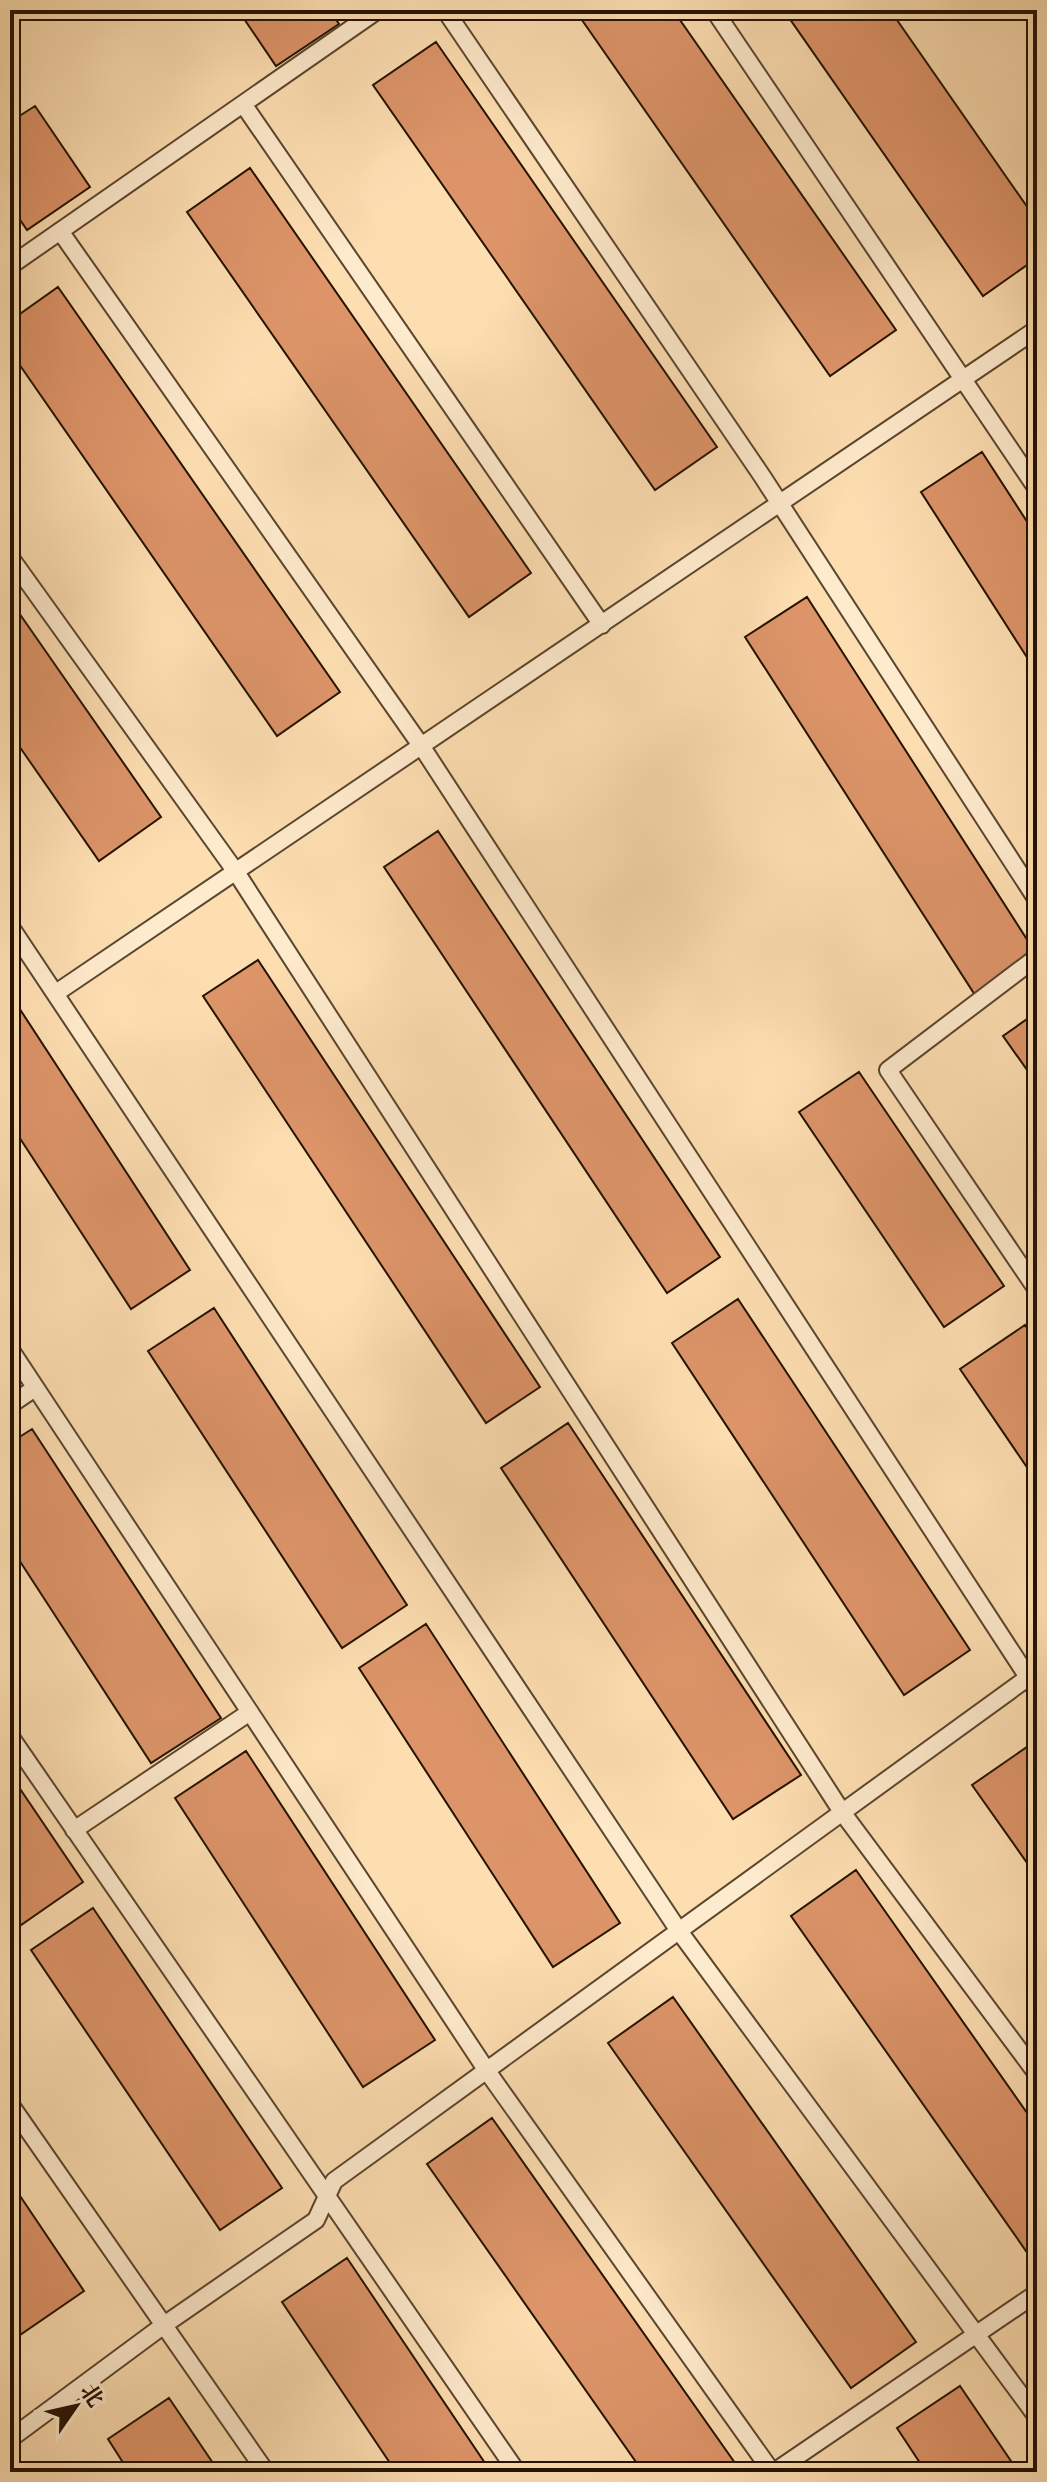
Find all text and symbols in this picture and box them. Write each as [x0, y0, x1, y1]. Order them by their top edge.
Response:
north arrow [36, 2366, 116, 2446]
text: 北 [72, 2378, 110, 2414]

